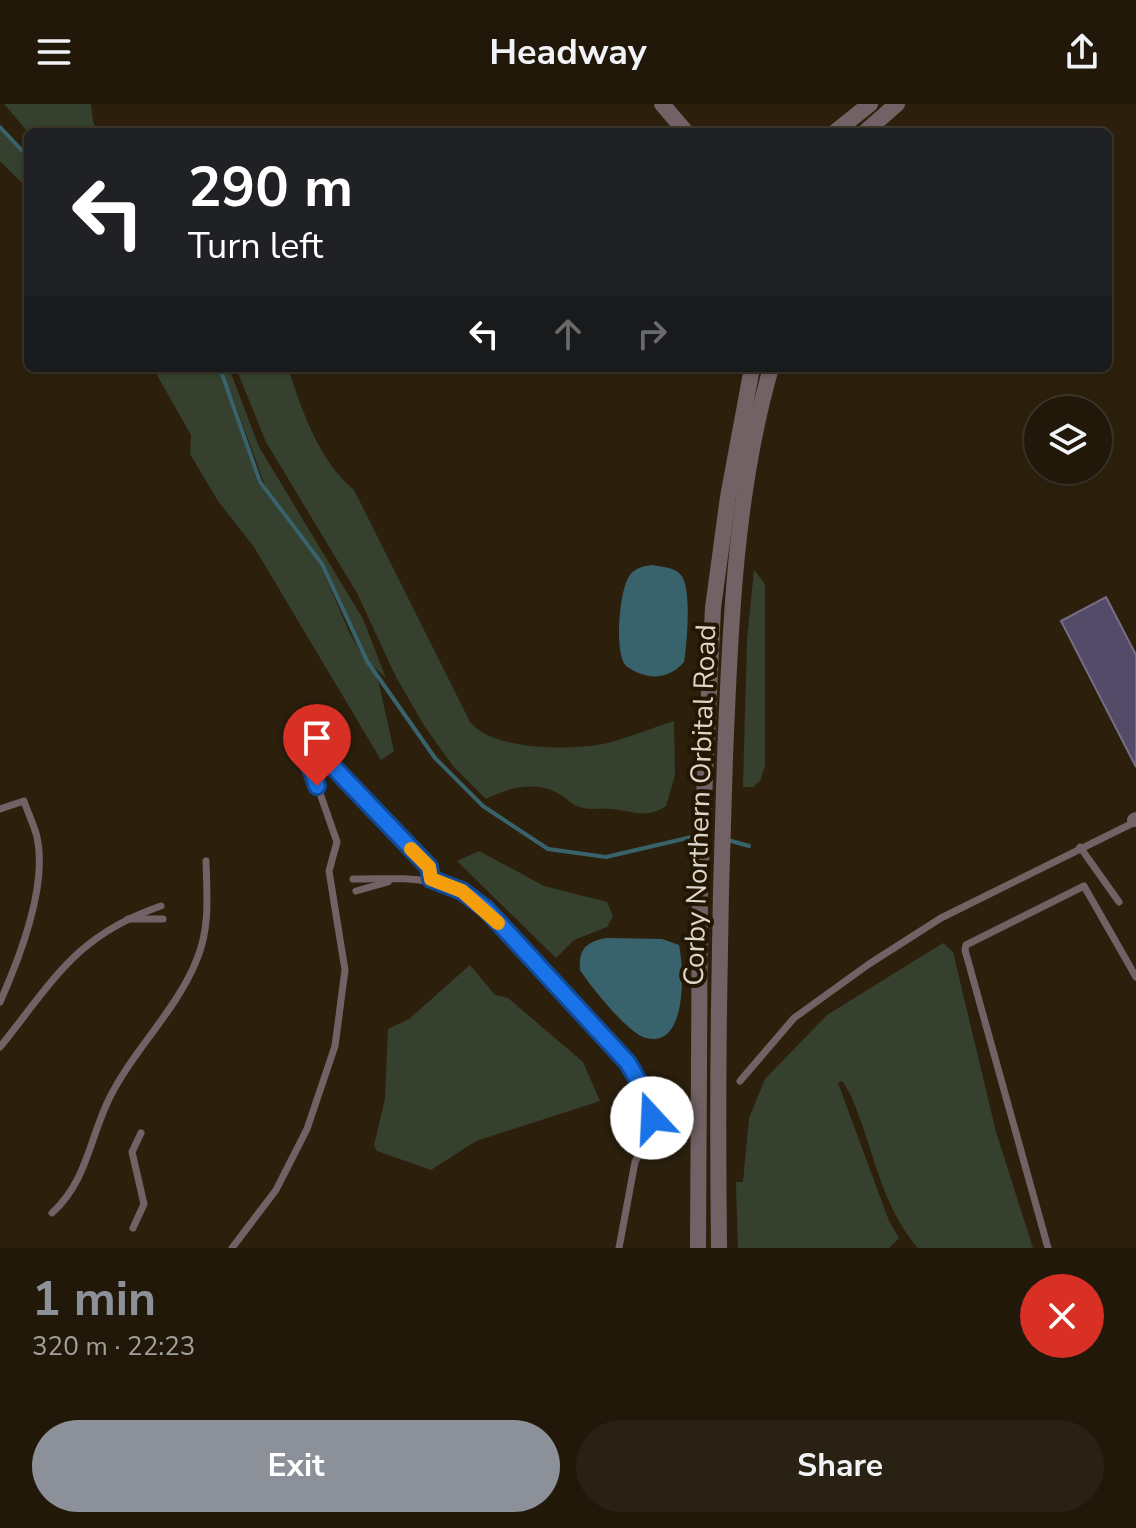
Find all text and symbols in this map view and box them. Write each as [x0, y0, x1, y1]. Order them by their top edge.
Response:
text: Headway [489, 28, 647, 77]
icon: menu [32, 30, 76, 74]
icon: share [1060, 30, 1104, 74]
text: 290 m [188, 149, 353, 226]
icon: left [56, 160, 160, 264]
text: Turn left [188, 222, 323, 271]
icon: left [462, 312, 506, 356]
icon: ahead [546, 312, 590, 356]
icon: right [630, 312, 674, 356]
map controls [1024, 396, 1112, 484]
button: layers [1024, 396, 1112, 484]
street label: Corby Northern Orbital Road [675, 624, 725, 986]
pin [283, 704, 351, 786]
icon: arrive [295, 716, 339, 760]
position arrow [610, 1076, 694, 1160]
text: 1 min [32, 1266, 156, 1332]
button: close [1020, 1274, 1104, 1358]
text: 320 m · 22:23 [32, 1329, 195, 1364]
button: Exit [32, 1420, 560, 1512]
button: Share [576, 1420, 1104, 1512]

